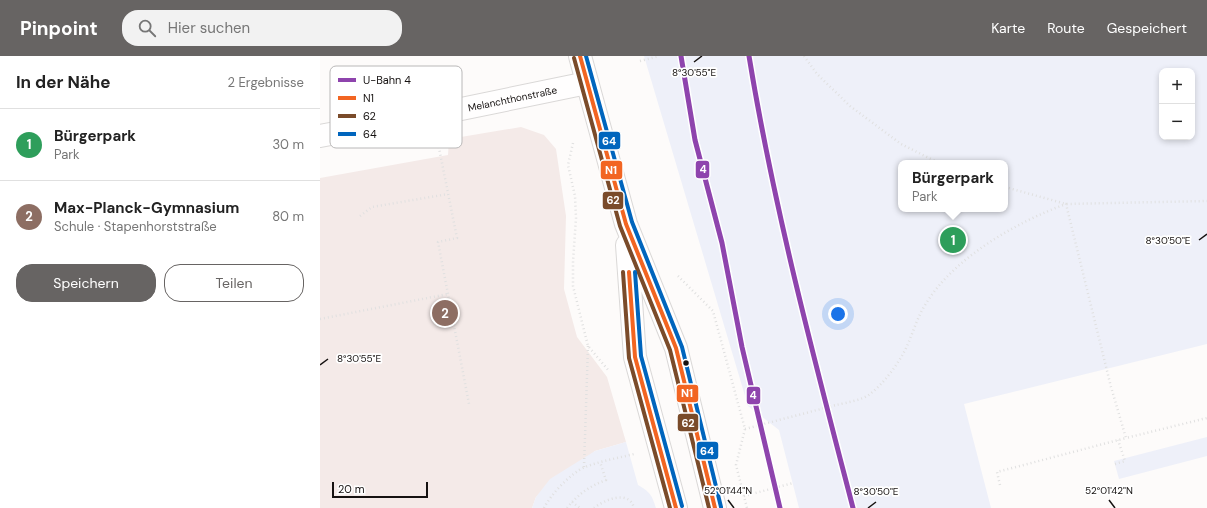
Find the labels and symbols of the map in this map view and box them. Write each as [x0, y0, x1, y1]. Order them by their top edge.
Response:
legend [330, 66, 462, 148]
text: 8°30'55"E [672, 66, 716, 79]
text: U-Bahn 4 [363, 73, 411, 87]
street label: Melanchthonstraße [467, 83, 558, 114]
text: N1 [363, 91, 374, 105]
text: 62 [363, 109, 376, 123]
text: 64 [363, 127, 377, 141]
line badge: 64 [598, 131, 621, 150]
text: 64 [602, 134, 616, 148]
line badge: N1 [600, 160, 623, 180]
line badge: 4 [695, 160, 710, 179]
text: 4 [699, 162, 707, 176]
text: N1 [605, 163, 617, 177]
line badge: 62 [602, 191, 624, 210]
text: 62 [606, 193, 620, 207]
pin: 1 [940, 225, 966, 255]
text: 8°30'50"E [1145, 234, 1191, 247]
pin: 2 [432, 298, 458, 328]
your location [828, 304, 848, 324]
text: 8°30'55"E [337, 352, 381, 365]
unlabelled marker [681, 358, 691, 368]
line badge: N1 [676, 384, 699, 403]
text: N1 [681, 386, 693, 400]
line badge: 4 [746, 386, 761, 405]
text: 4 [749, 388, 757, 402]
line badge: 62 [677, 413, 699, 432]
text: 62 [681, 416, 695, 430]
line badge: 64 [696, 441, 719, 460]
text: 64 [700, 444, 714, 458]
scale bar [332, 480, 428, 499]
text: 52°01'44"N [704, 484, 752, 497]
text: 52°01'42"N [1085, 484, 1133, 497]
text: 8°30'50"E [853, 485, 899, 498]

